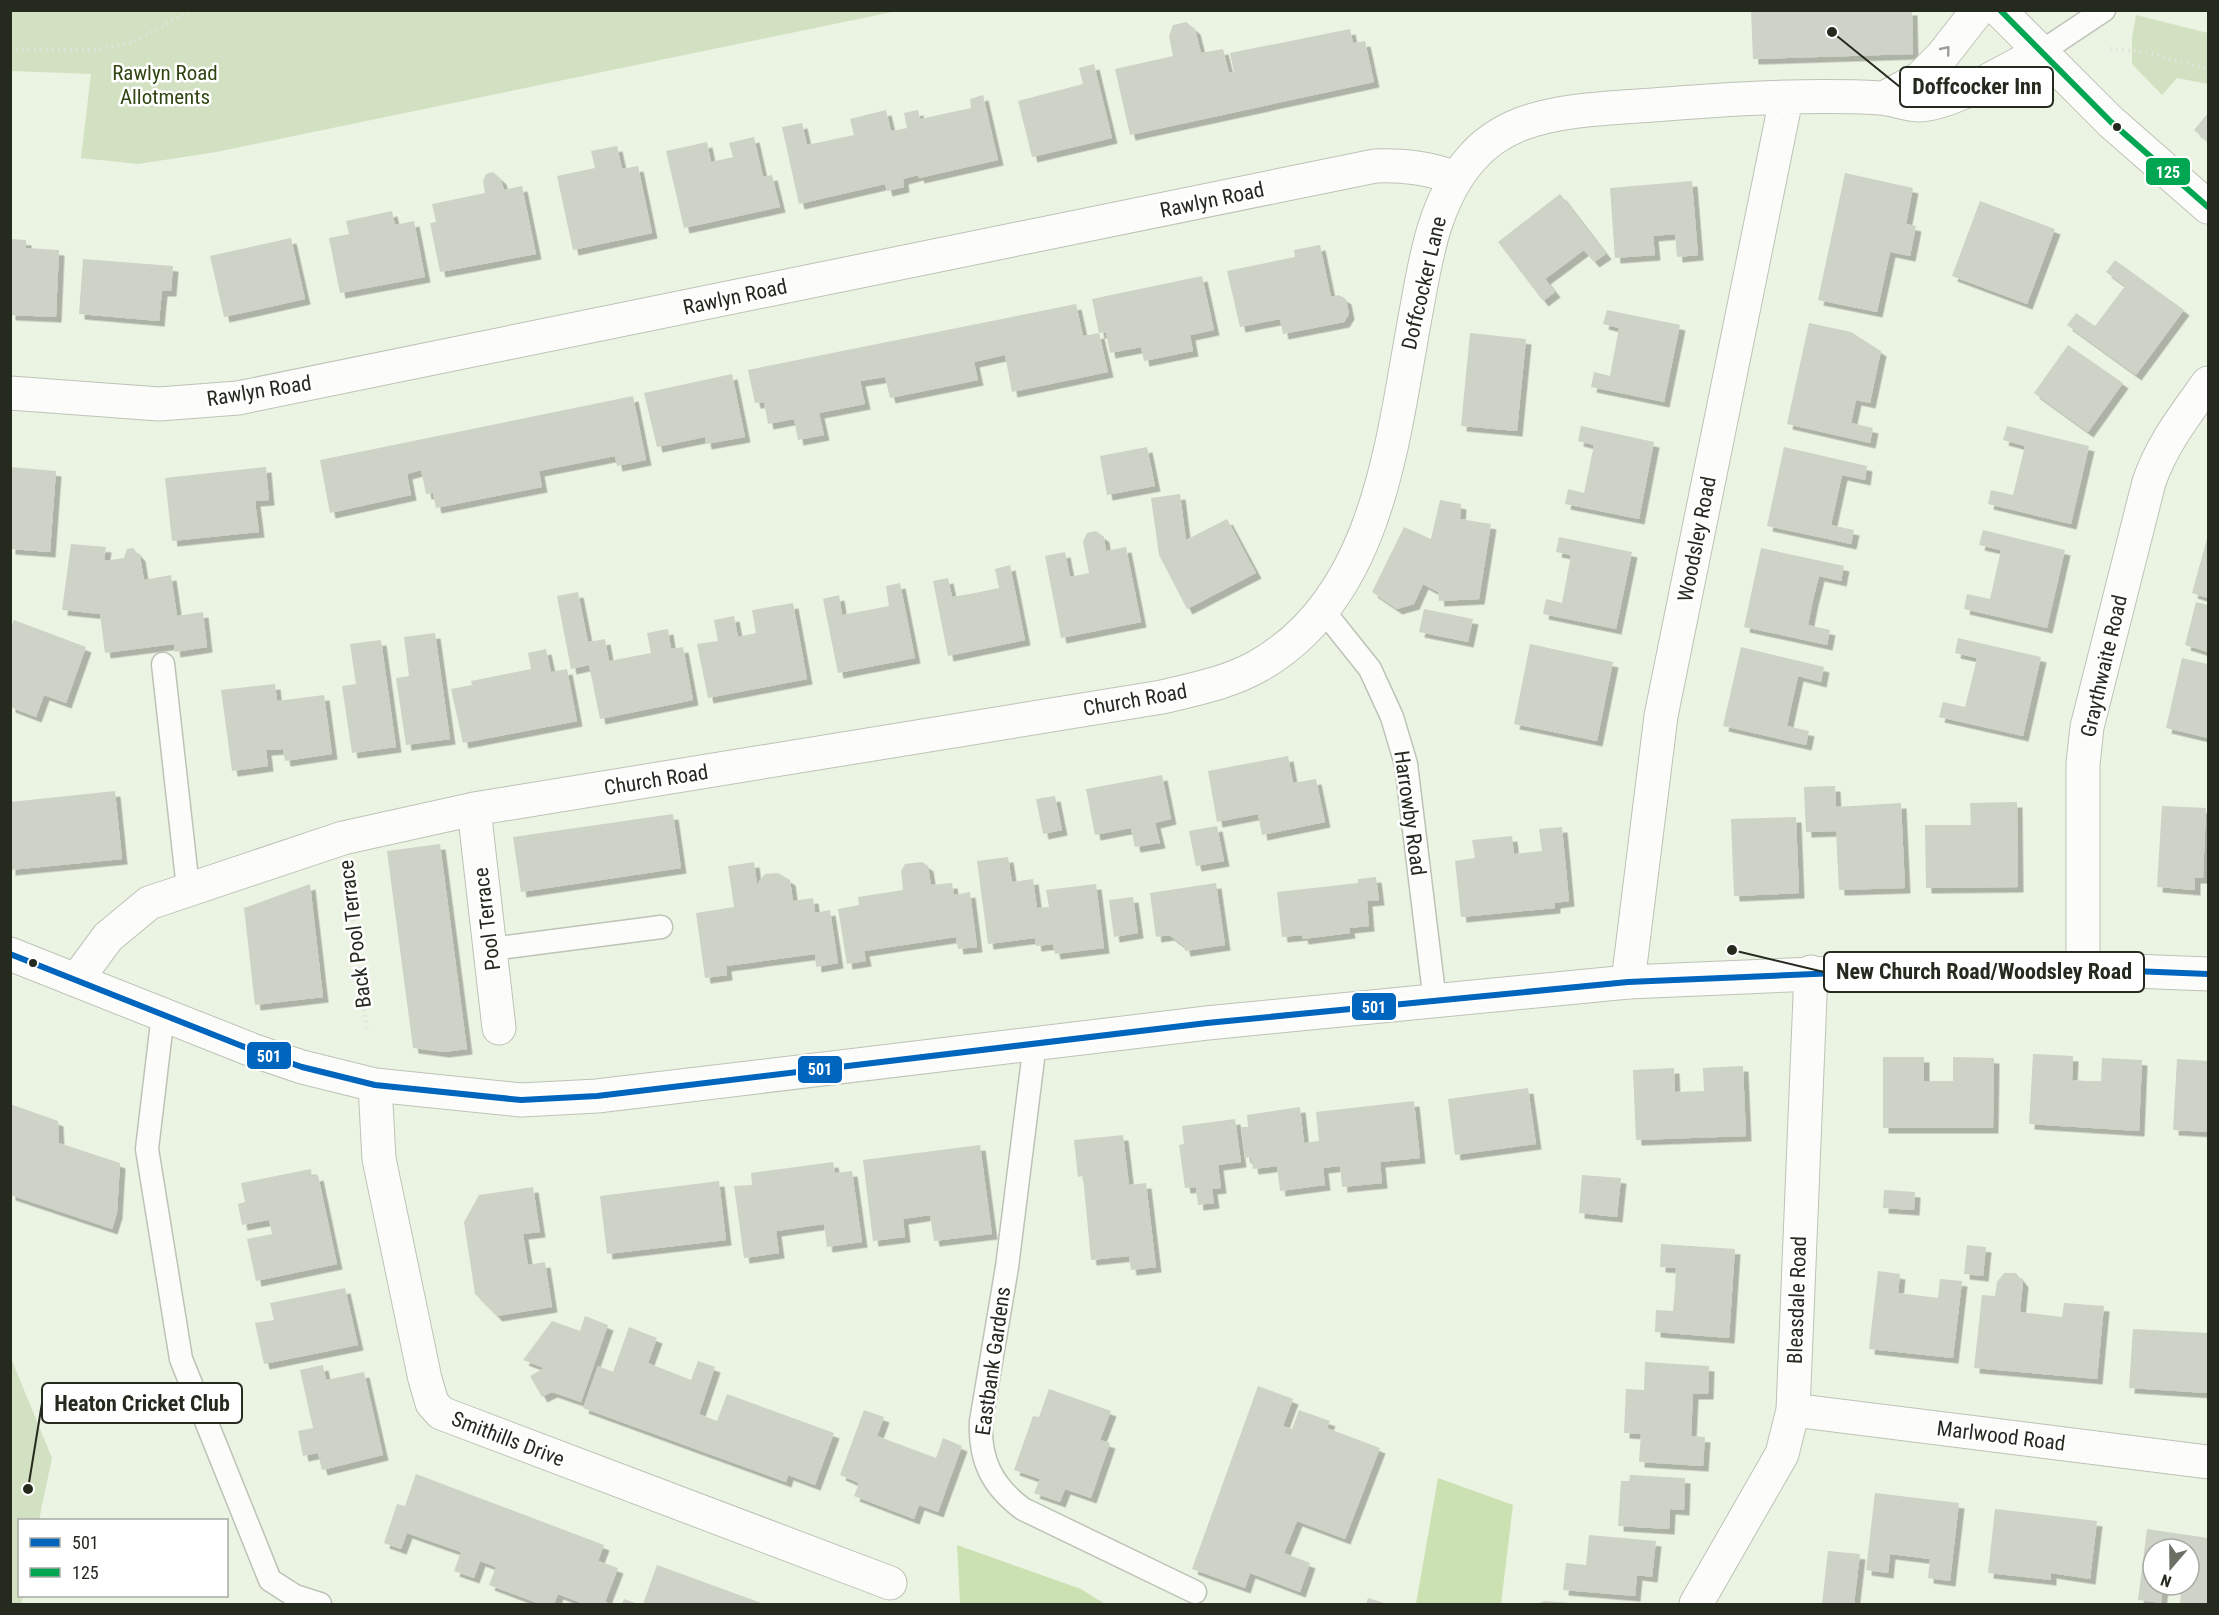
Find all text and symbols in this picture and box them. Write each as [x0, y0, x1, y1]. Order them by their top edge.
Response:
one-way arrow [1939, 46, 1950, 57]
park label: Rawlyn Road Allotments [112, 61, 218, 109]
callout: Doffcocker Inn [1900, 67, 2053, 107]
text: Doffcocker Inn [1912, 74, 2042, 99]
unlabelled marker [2111, 121, 2123, 133]
line badge: 125 [2145, 157, 2191, 186]
text: 125 [2156, 163, 2180, 182]
street label: Rawlyn Road [1158, 177, 1266, 223]
street label: Doffcocker Lane [1397, 214, 1451, 352]
street label: Rawlyn Road [681, 274, 789, 320]
street label: Rawlyn Road [205, 371, 313, 411]
street label: Woodsley Road [1673, 474, 1721, 604]
street label: Graythwaite Road [2076, 593, 2132, 739]
street label: Church Road [1081, 679, 1189, 721]
street label: Harrowby Road [1389, 749, 1431, 877]
street label: Church Road [602, 760, 710, 800]
street label: Back Pool Terrace [334, 858, 376, 1009]
street label: Pool Terrace [469, 866, 505, 972]
callout: New Church Road/Woodsley Road [1824, 952, 2144, 992]
unlabelled marker [27, 957, 39, 969]
text: New Church Road/Woodsley Road [1836, 959, 2132, 984]
line badge: 501 [1351, 992, 1397, 1021]
text: 501 [1362, 998, 1386, 1017]
line badge: 501 [246, 1041, 292, 1070]
text: 501 [257, 1047, 281, 1066]
line badge: 501 [797, 1055, 843, 1084]
text: 501 [808, 1060, 832, 1079]
street label: Bleasdale Road [1783, 1236, 1811, 1364]
street label: Eastbank Gardens [971, 1285, 1015, 1437]
callout: Heaton Cricket Club [42, 1383, 242, 1423]
text: Heaton Cricket Club [54, 1391, 230, 1416]
street label: Smithills Drive [448, 1407, 568, 1472]
street label: Marlwood Road [1935, 1416, 2067, 1456]
legend [18, 1519, 228, 1597]
text: 501 [72, 1532, 99, 1553]
north arrow [2141, 1537, 2201, 1597]
text: 125 [72, 1562, 99, 1583]
text: N [2158, 1570, 2174, 1591]

